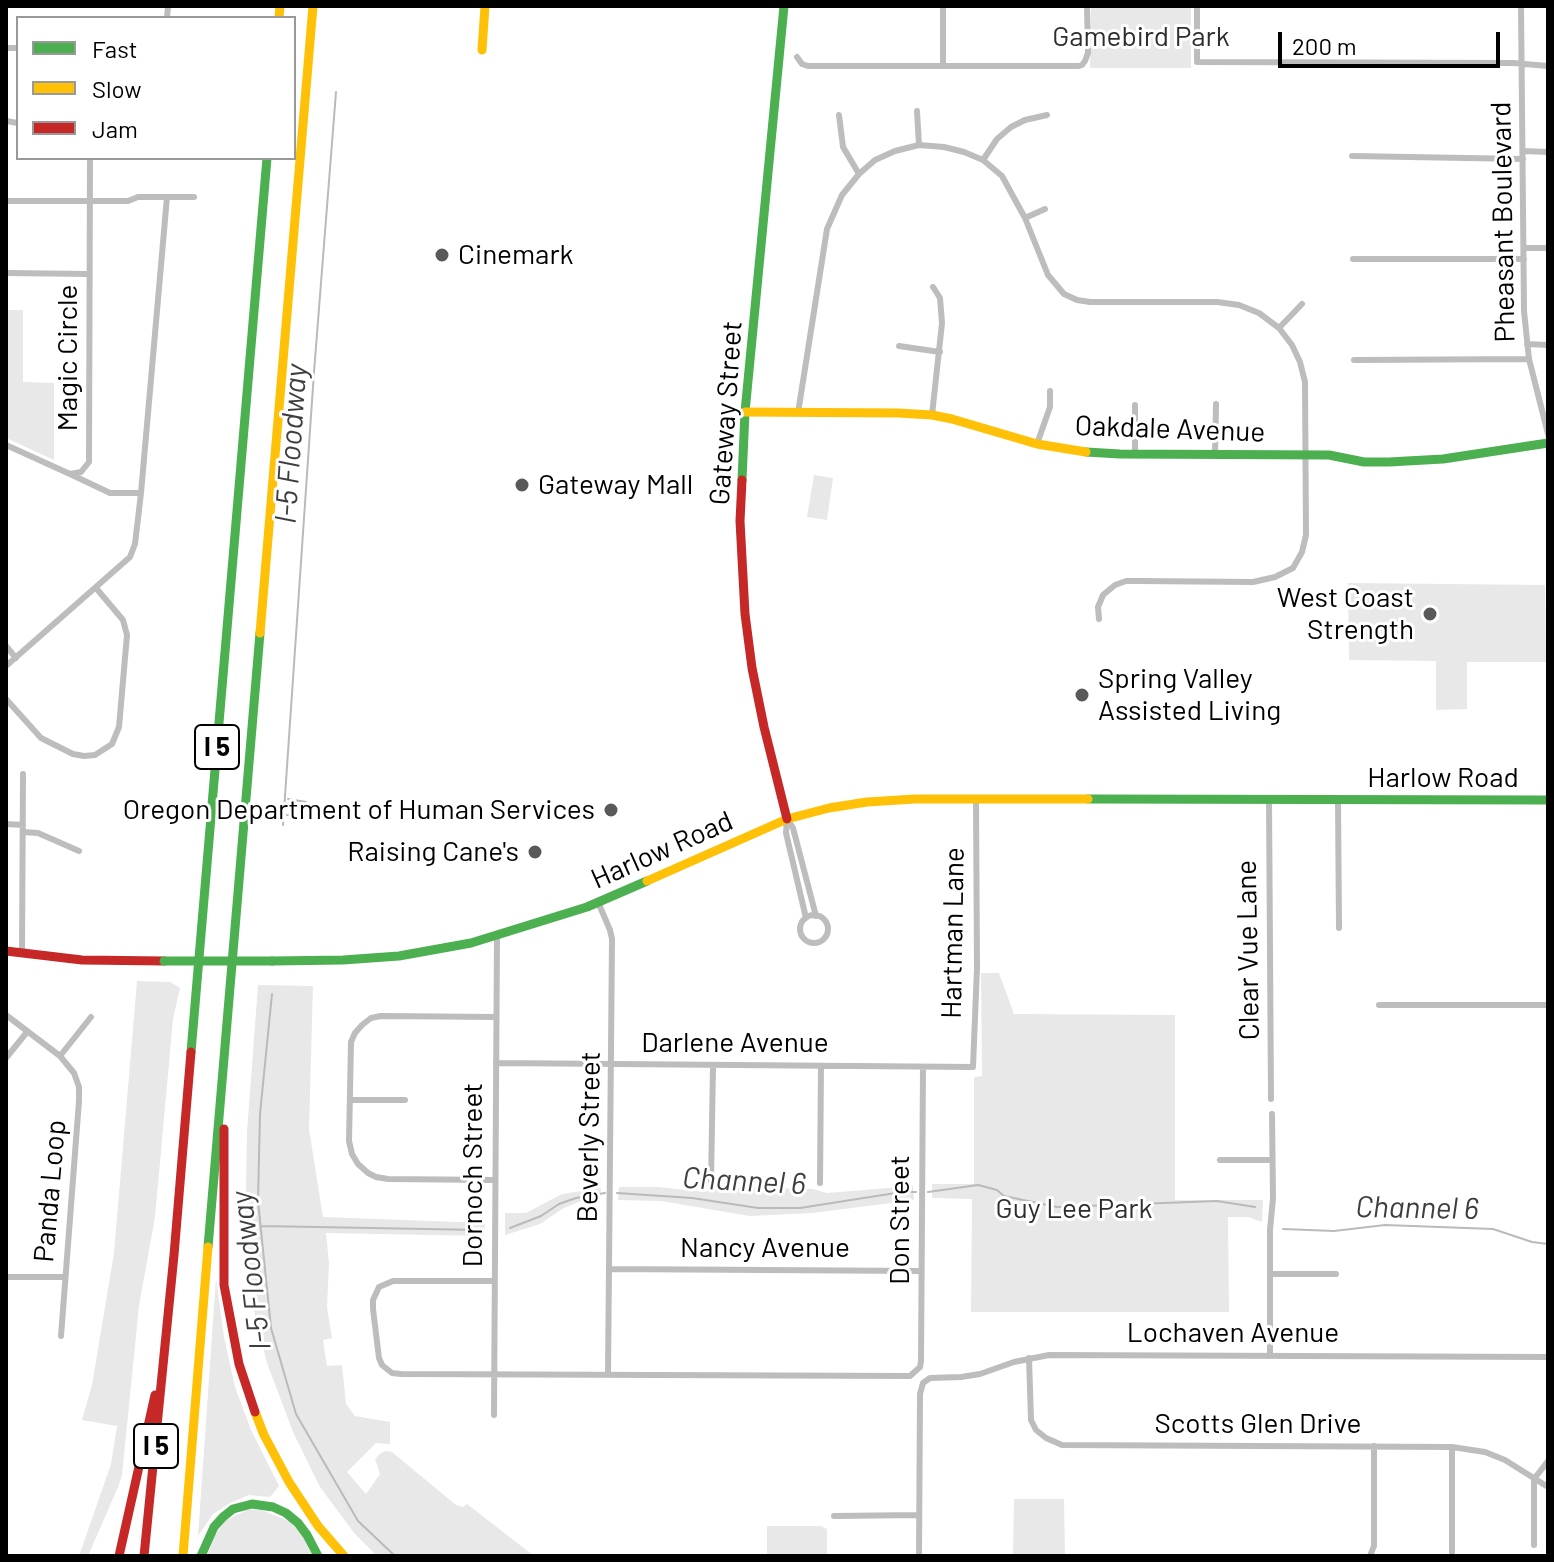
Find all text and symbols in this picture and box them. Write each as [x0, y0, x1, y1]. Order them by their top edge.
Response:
legend [16, 16, 296, 160]
scale bar [1282, 16, 1504, 66]
park label: Gamebird Park [1052, 20, 1230, 54]
text: 200 m [1292, 31, 1357, 60]
text: Fast [92, 34, 137, 63]
text: Slow [92, 74, 141, 103]
street label: Pheasant Boulevard [1484, 101, 1522, 343]
text: Jam [92, 114, 138, 143]
place label: Cinemark [458, 238, 574, 272]
marker: Cinemark [433, 246, 451, 264]
street label: Magic Circle [51, 285, 85, 431]
street label: Gateway Street [703, 320, 749, 506]
water label: I-5 Floodway [267, 363, 315, 525]
street label: Oakdale Avenue [1074, 409, 1266, 449]
place label: Gateway Mall [538, 468, 693, 502]
marker: Gateway Mall [513, 476, 531, 494]
place label: West Coast Strength [1277, 581, 1414, 647]
marker: West Coast Strength [1421, 605, 1439, 623]
place label: Spring Valley Assisted Living [1098, 662, 1281, 728]
marker: Spring Valley Assisted Living [1073, 686, 1091, 704]
road number: I 5 [195, 725, 239, 769]
street label: Harlow Road [1367, 761, 1519, 795]
place label: Oregon Department of Human Services [123, 793, 595, 827]
marker: Oregon Department of Human Services [602, 801, 620, 819]
street label: Harlow Road [586, 804, 738, 896]
place label: Raising Cane's [347, 835, 519, 869]
marker: Raising Cane's [526, 843, 544, 861]
street label: Hartman Lane [935, 847, 971, 1019]
street label: Clear Vue Lane [1230, 860, 1266, 1040]
street label: Darlene Avenue [641, 1026, 829, 1060]
street label: Beverly Street [571, 1051, 607, 1223]
street label: Dornoch Street [456, 1083, 490, 1267]
street label: Panda Loop [27, 1118, 73, 1264]
street label: Don Street [883, 1155, 917, 1285]
water label: Channel 6 [681, 1160, 807, 1202]
water label: I-5 Floodway [223, 1189, 279, 1353]
water label: Channel 6 [1355, 1189, 1479, 1227]
park label: Guy Lee Park [995, 1192, 1153, 1226]
street label: Nancy Avenue [680, 1231, 850, 1265]
street label: Lochaven Avenue [1127, 1316, 1339, 1350]
street label: Scotts Glen Drive [1155, 1407, 1361, 1441]
road number: I 5 [134, 1424, 178, 1468]

